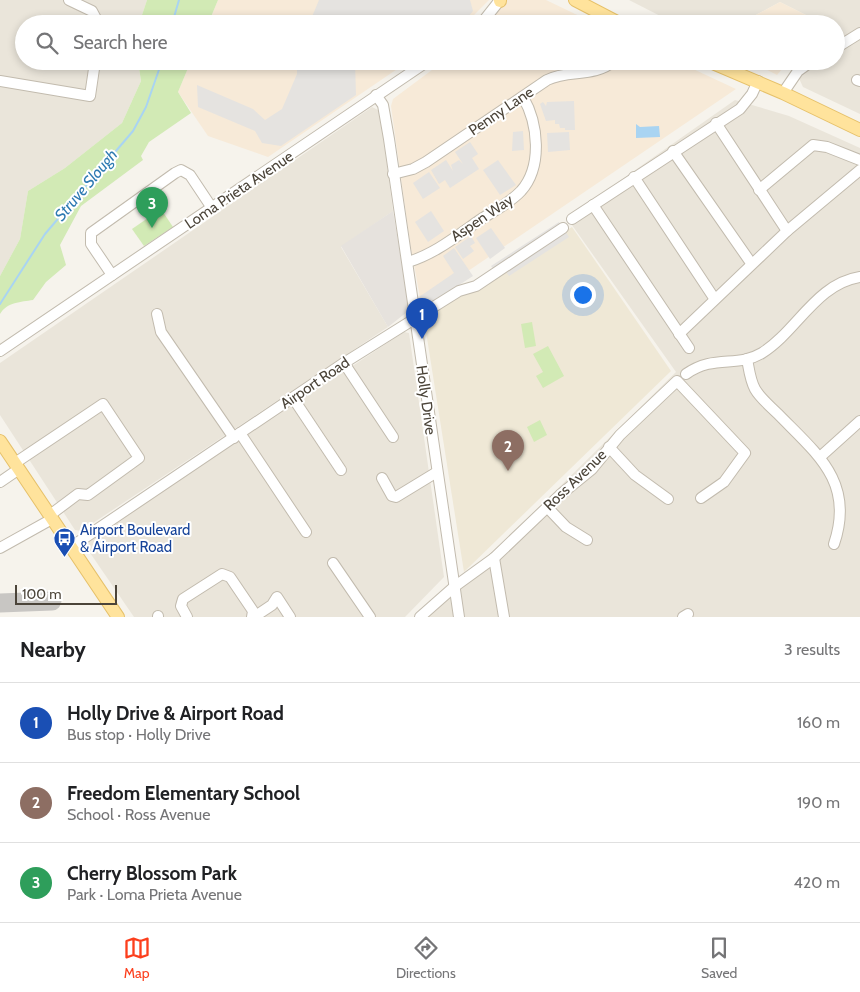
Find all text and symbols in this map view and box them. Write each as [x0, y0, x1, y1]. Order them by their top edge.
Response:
search box [15, 15, 845, 70]
icon: search [33, 29, 61, 57]
text: Search here [73, 31, 167, 54]
street label: Penny Lane [465, 83, 537, 139]
water label: Struve Slough [51, 145, 121, 225]
street label: Loma Prieta Avenue [181, 147, 297, 233]
pin: 3 [136, 187, 168, 228]
street label: Aspen Way [447, 190, 517, 245]
your location [570, 282, 596, 308]
pin: 1 [406, 298, 438, 339]
street label: Airport Road [277, 353, 353, 413]
street label: Holly Drive [412, 364, 440, 436]
pin: 2 [492, 430, 524, 471]
street label: Ross Avenue [540, 445, 610, 514]
place label: Airport Boulevard & Airport Road [80, 521, 190, 556]
bus stop icon: Airport Boulevard & Airport Road [52, 527, 76, 558]
scale bar [15, 582, 118, 605]
text: 100 m [22, 585, 62, 603]
text: Nearby [20, 637, 86, 662]
text: 3 results [784, 640, 840, 659]
text: Holly Drive & Airport Road [67, 702, 284, 725]
text: 1 [33, 713, 39, 732]
text: 160 m [797, 713, 840, 732]
text: Bus stop · Holly Drive [67, 725, 211, 744]
text: Freedom Elementary School [67, 782, 300, 805]
text: 2 [32, 793, 40, 812]
text: 190 m [797, 793, 840, 812]
text: School · Ross Avenue [67, 805, 210, 824]
text: Cherry Blossom Park [67, 862, 237, 885]
text: 3 [32, 873, 40, 892]
text: 420 m [794, 873, 840, 892]
text: Park · Loma Prieta Avenue [67, 885, 242, 904]
tab: Map [123, 934, 151, 982]
tab: Directions [396, 934, 456, 982]
tab: Saved [701, 934, 737, 982]

